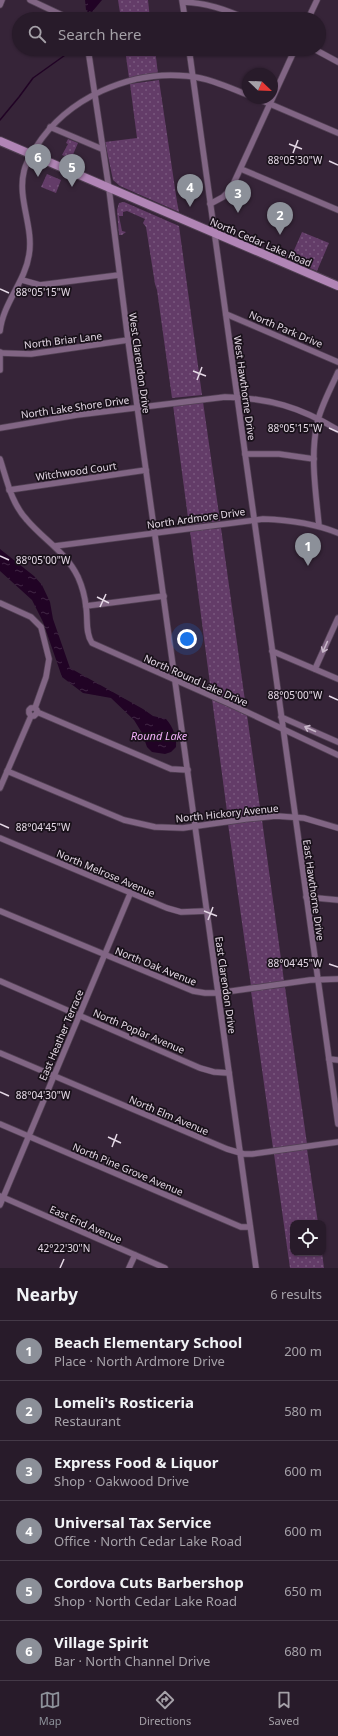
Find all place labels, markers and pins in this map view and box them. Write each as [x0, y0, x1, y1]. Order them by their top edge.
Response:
pin: 6 [25, 144, 51, 177]
pin: 5 [59, 154, 85, 187]
pin: 4 [177, 174, 203, 207]
pin: 3 [225, 180, 251, 213]
pin: 2 [267, 202, 293, 235]
pin: 1 [295, 533, 321, 566]

